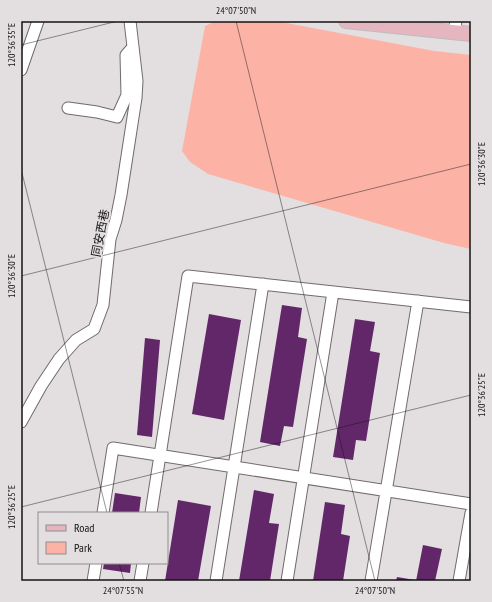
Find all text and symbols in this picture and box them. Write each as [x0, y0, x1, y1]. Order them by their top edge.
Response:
text: 24°07'50"N [216, 4, 256, 17]
text: 120°36'35"E [5, 23, 18, 67]
text: 120°36'30"E [475, 142, 488, 186]
street label: 同安西巷 [88, 208, 112, 258]
text: 120°36'30"E [5, 254, 18, 298]
text: 120°36'25"E [475, 373, 488, 417]
text: 120°36'25"E [5, 485, 18, 529]
legend [38, 512, 168, 564]
text: Road [74, 520, 94, 535]
text: Park [74, 540, 92, 555]
text: 24°07'55"N [103, 584, 143, 597]
text: 24°07'50"N [355, 584, 395, 597]

